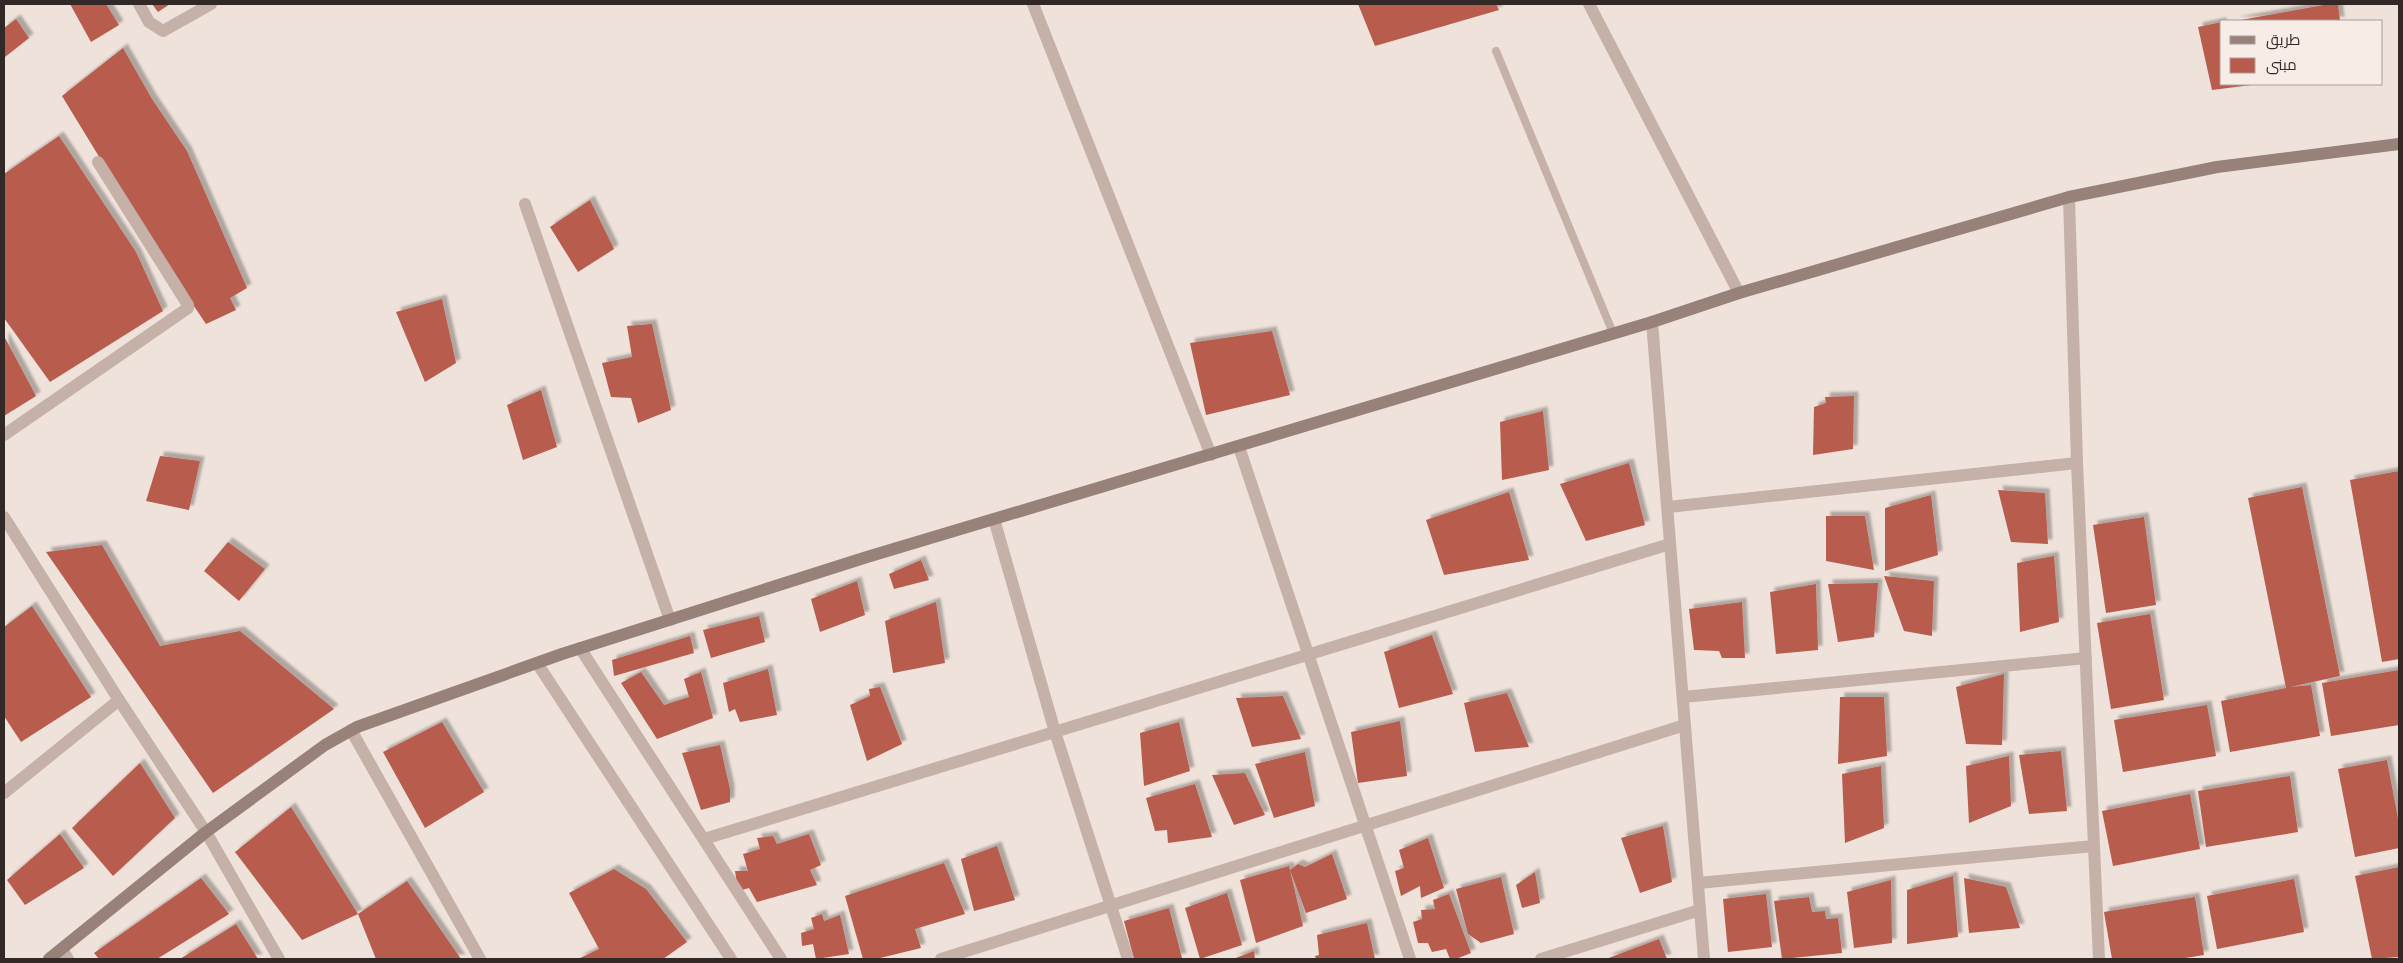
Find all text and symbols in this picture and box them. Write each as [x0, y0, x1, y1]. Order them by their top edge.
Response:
legend [2220, 20, 2383, 85]
text: طريق [2266, 31, 2300, 50]
text: مبنى [2266, 56, 2297, 75]

